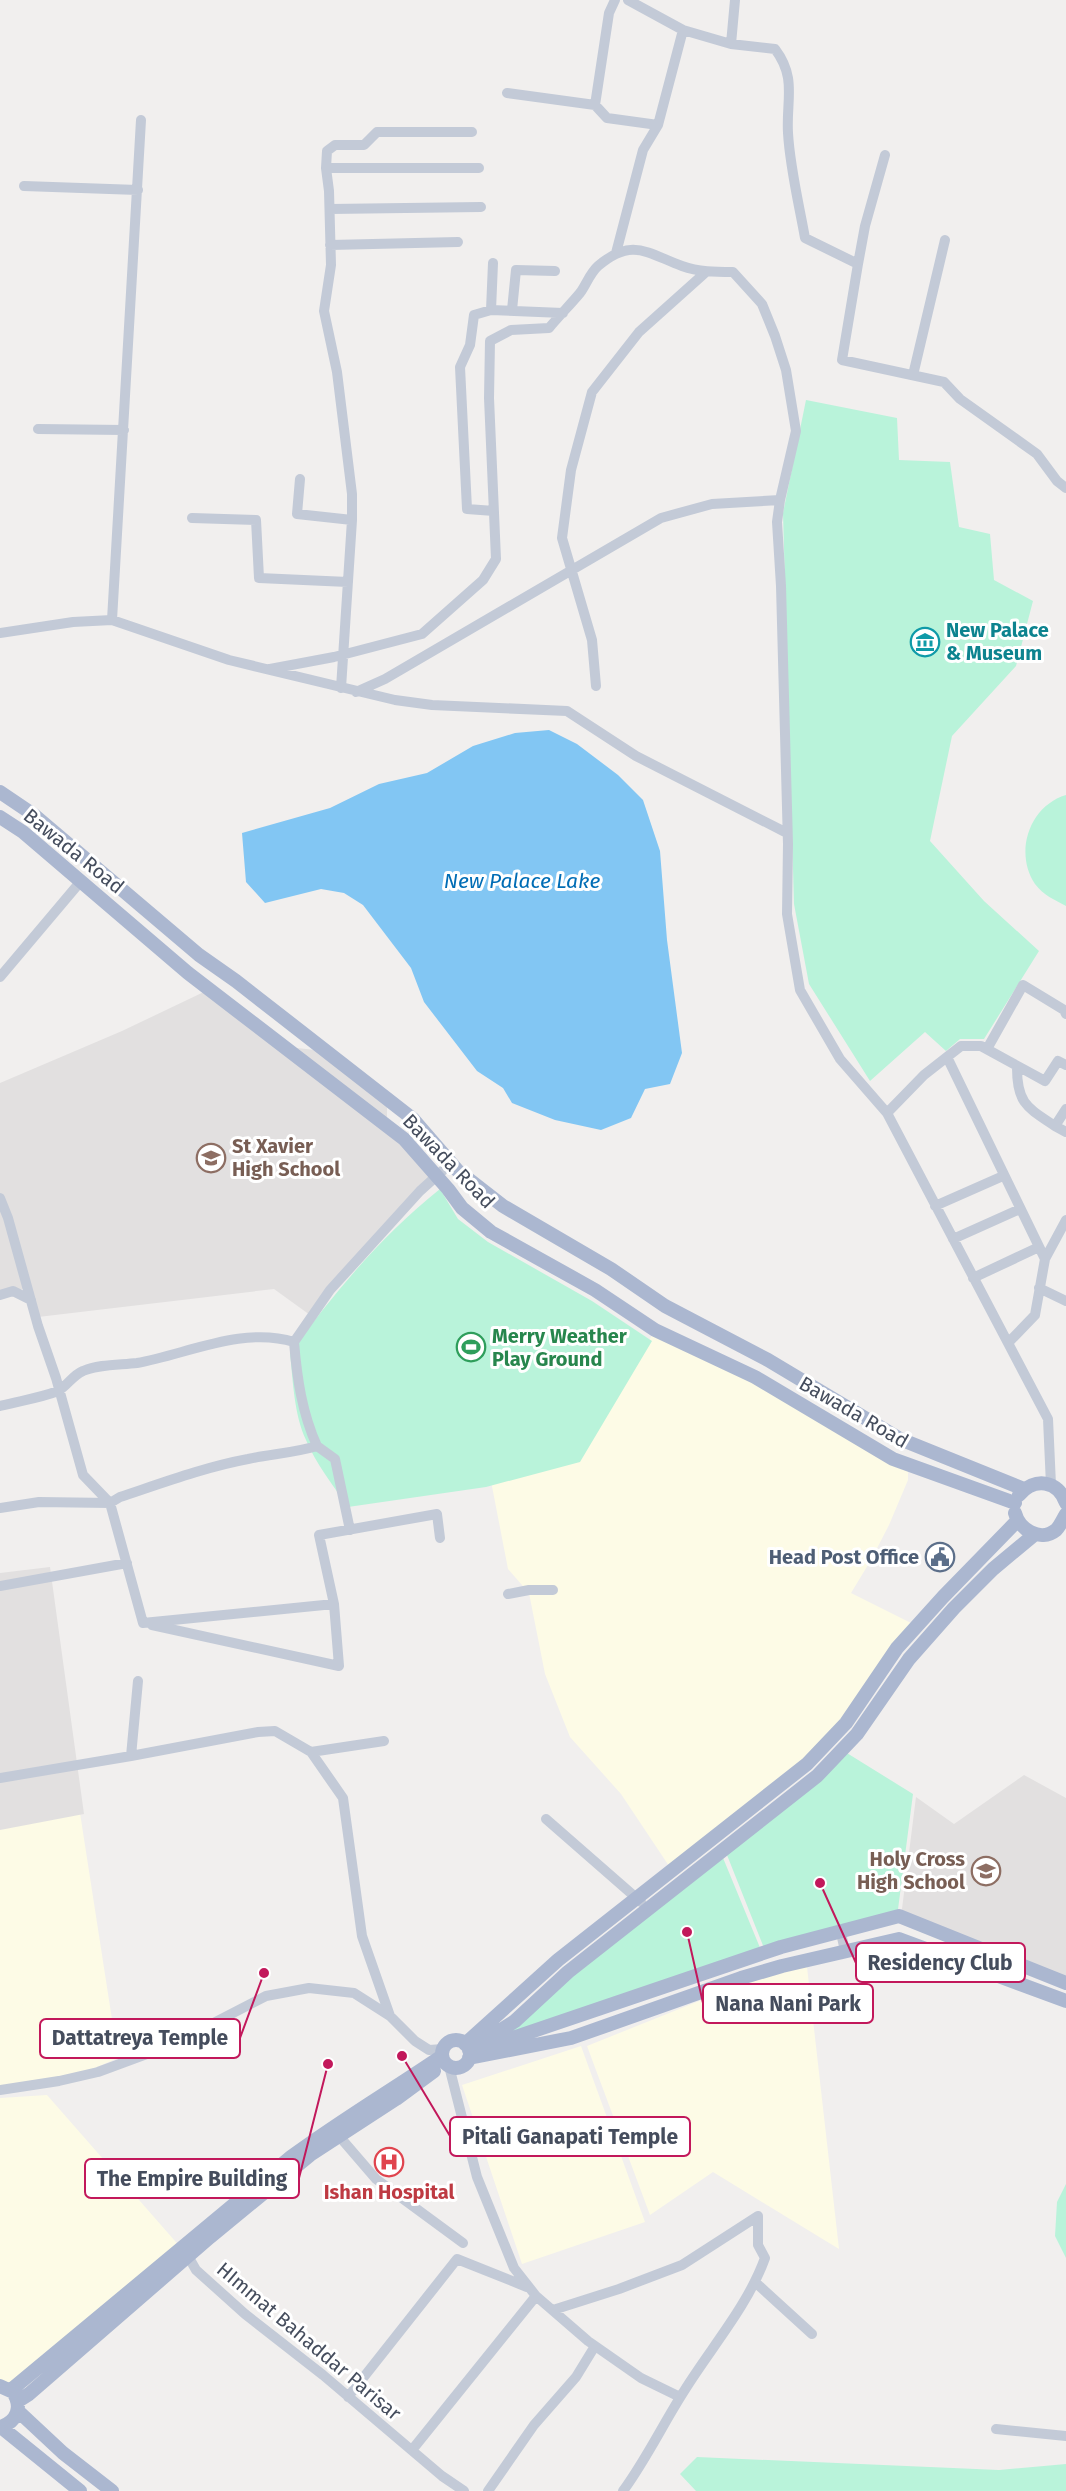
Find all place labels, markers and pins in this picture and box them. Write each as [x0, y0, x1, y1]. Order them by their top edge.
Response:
place label: New Palace & Museum [946, 618, 1049, 665]
museum icon: New Palace & Museum [909, 626, 941, 658]
place label: St Xavier High School [232, 1134, 340, 1181]
school or university icon: St Xavier High School [195, 1142, 227, 1174]
place label: Merry Weather Play Ground [492, 1324, 628, 1371]
sports icon: Merry Weather Play Ground [455, 1331, 487, 1363]
public building icon: Head Post Office [924, 1541, 956, 1573]
place label: Head Post Office [769, 1545, 919, 1569]
place label: Holy Cross High School [857, 1847, 965, 1894]
school or university icon: Holy Cross High School [970, 1855, 1002, 1887]
callout: Residency Club [856, 1943, 1025, 1982]
callout: Nana Nani Park [703, 1984, 873, 2023]
callout: Dattatreya Temple [40, 2019, 240, 2058]
callout: Pitali Ganapati Temple [450, 2117, 690, 2156]
hospital icon: Ishan Hospital [373, 2146, 405, 2178]
callout: The Empire Building [85, 2159, 299, 2198]
place label: Ishan Hospital [324, 2180, 454, 2204]

